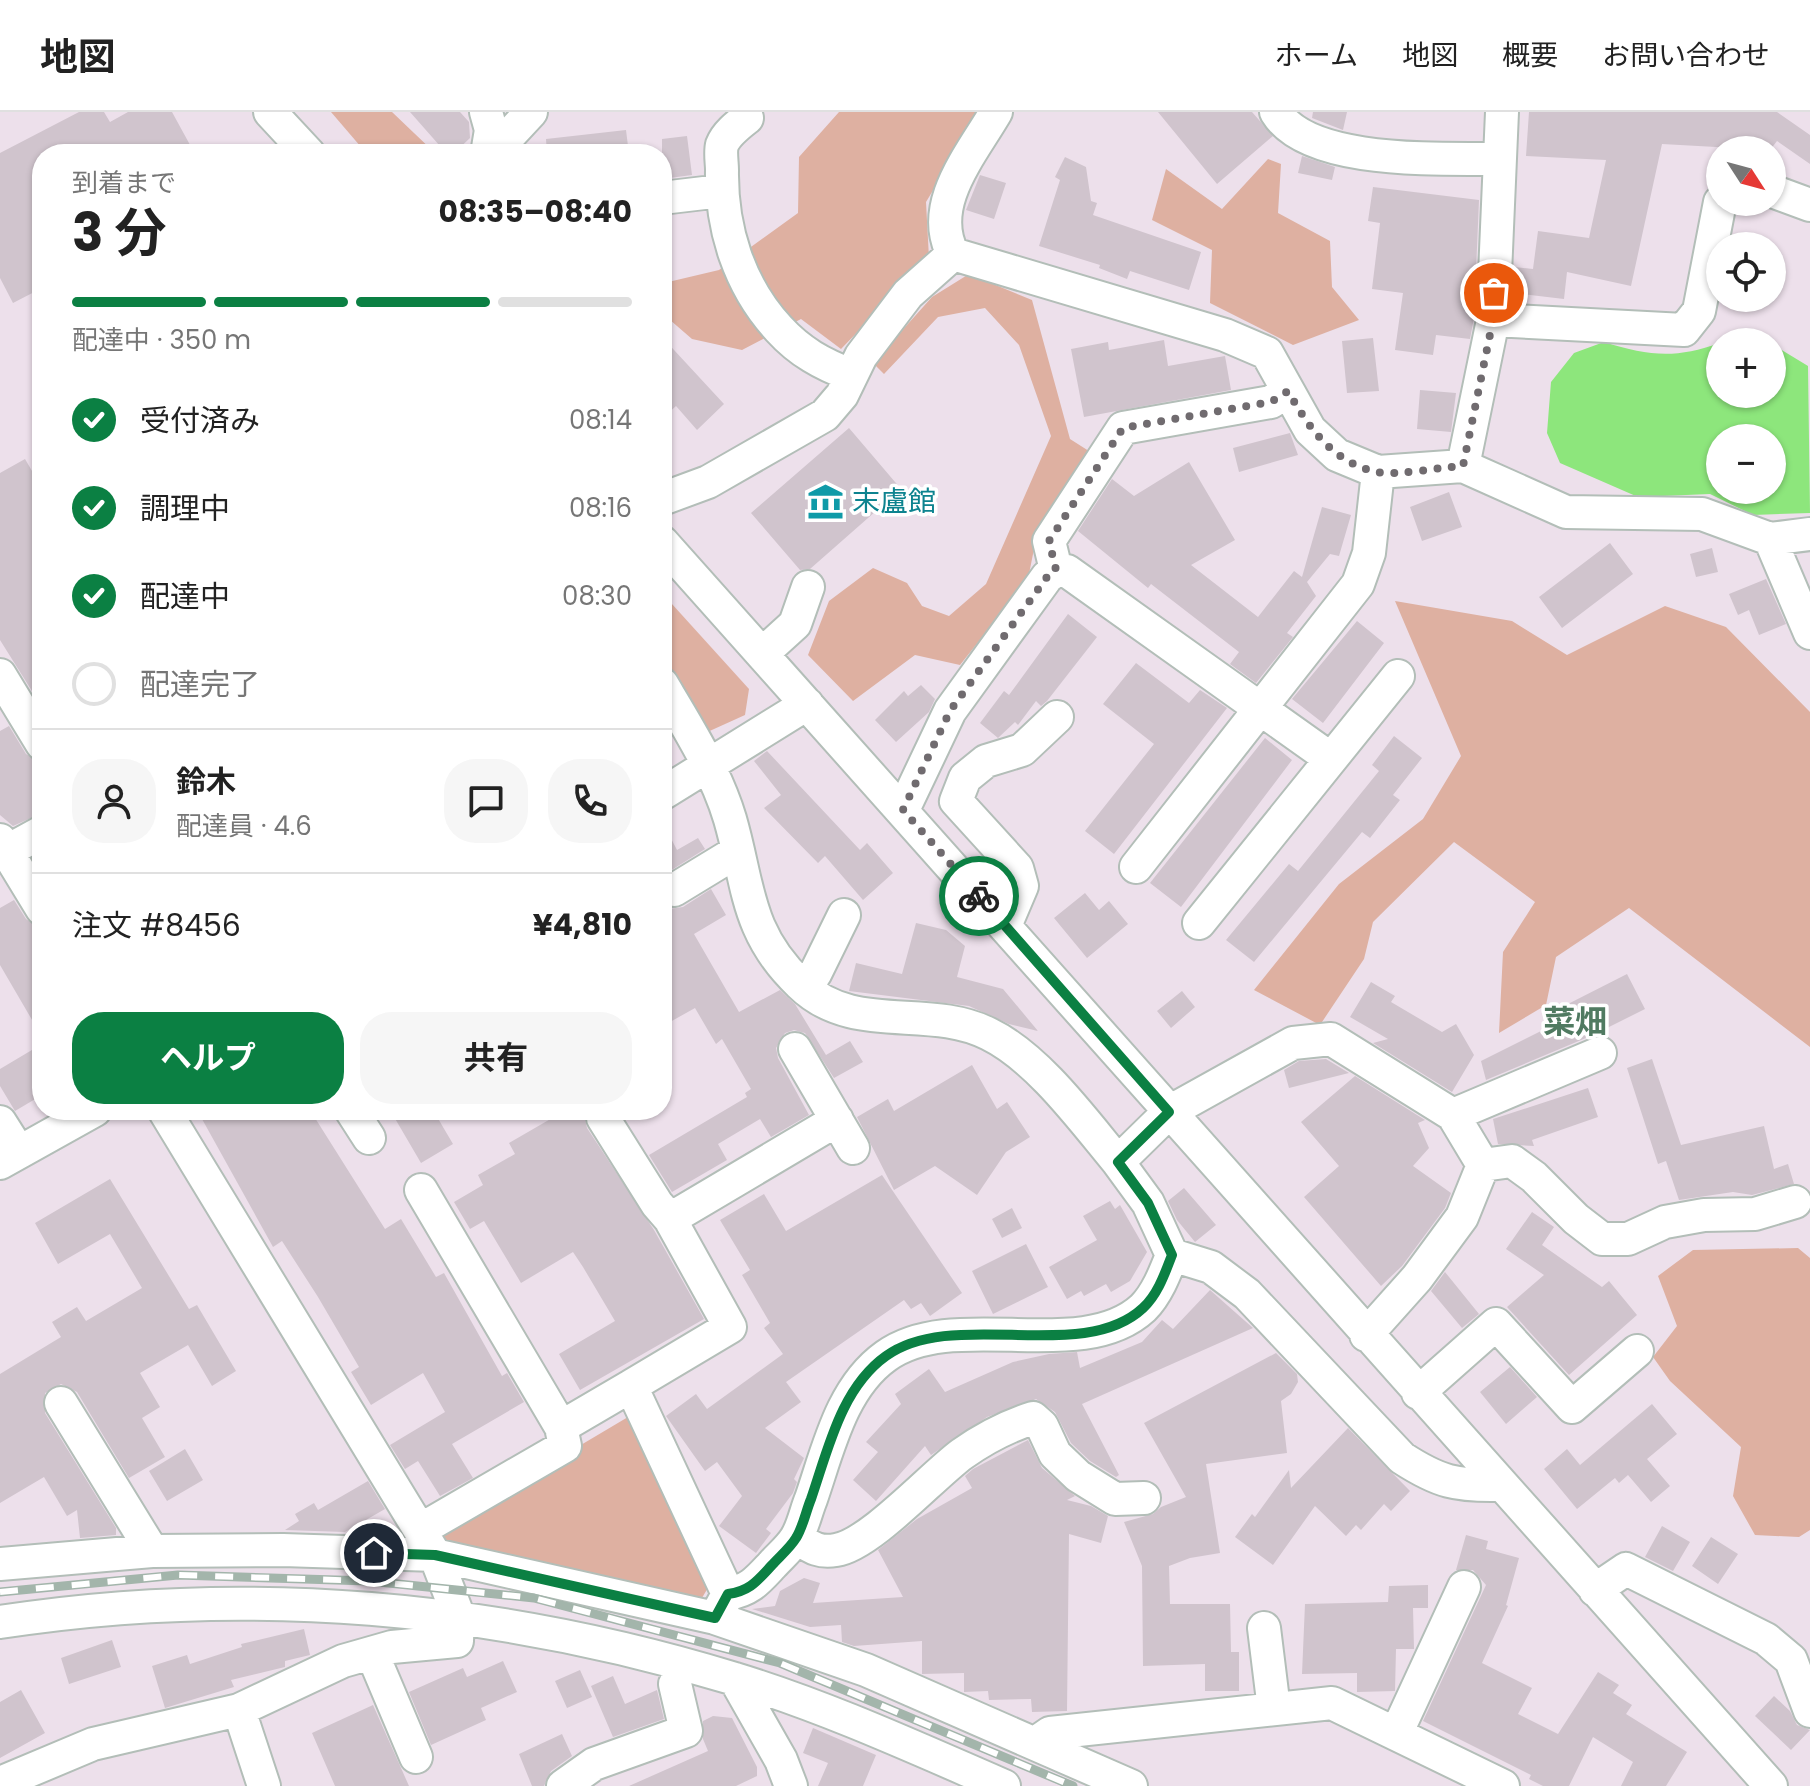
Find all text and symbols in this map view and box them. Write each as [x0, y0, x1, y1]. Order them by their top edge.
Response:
text: 地図 [40, 30, 116, 83]
text: ホーム [1275, 36, 1358, 75]
text: 地図 [1402, 36, 1458, 75]
text: 概要 [1502, 36, 1558, 75]
text: お問い合わせ [1602, 36, 1770, 75]
north arrow [1706, 136, 1786, 216]
map controls [1706, 136, 1786, 504]
text: 到着まで [72, 165, 176, 201]
text: 08:35–08:40 [439, 190, 632, 233]
text: 3 分 [72, 196, 166, 269]
button: locate [1706, 232, 1786, 312]
pin [1460, 259, 1528, 327]
icon: bag [1472, 271, 1516, 315]
text: 配達中 · 350 m [72, 322, 251, 358]
button: + [1706, 328, 1786, 408]
icon: check [72, 398, 116, 442]
text: 受付済み [140, 399, 260, 442]
text: 08:14 [569, 402, 632, 438]
button: − [1706, 424, 1786, 504]
museum icon: 末盧館 [807, 482, 845, 520]
place label: 末盧館 [852, 482, 936, 521]
icon: check [72, 486, 116, 530]
text: 調理中 [140, 487, 230, 530]
text: 08:16 [569, 490, 632, 526]
icon: check [72, 574, 116, 618]
text: 配達中 [140, 575, 230, 618]
text: 08:30 [562, 578, 632, 614]
text: 配達完了 [140, 663, 260, 706]
button: person [72, 759, 156, 843]
button: chat [444, 759, 528, 843]
button: phone [548, 759, 632, 843]
text: 鈴木 [176, 760, 236, 803]
text: 配達員 · 4.6 [176, 808, 312, 844]
courier [939, 856, 1019, 936]
icon: bike [957, 874, 1001, 918]
text: ¥4,810 [533, 903, 632, 946]
text: 注文 #8456 [72, 904, 241, 947]
district label: 菜畑 [1543, 999, 1607, 1044]
button: ヘルプ [72, 1012, 344, 1104]
button: 共有 [360, 1012, 632, 1104]
pin [340, 1519, 408, 1587]
icon: home [352, 1531, 396, 1575]

